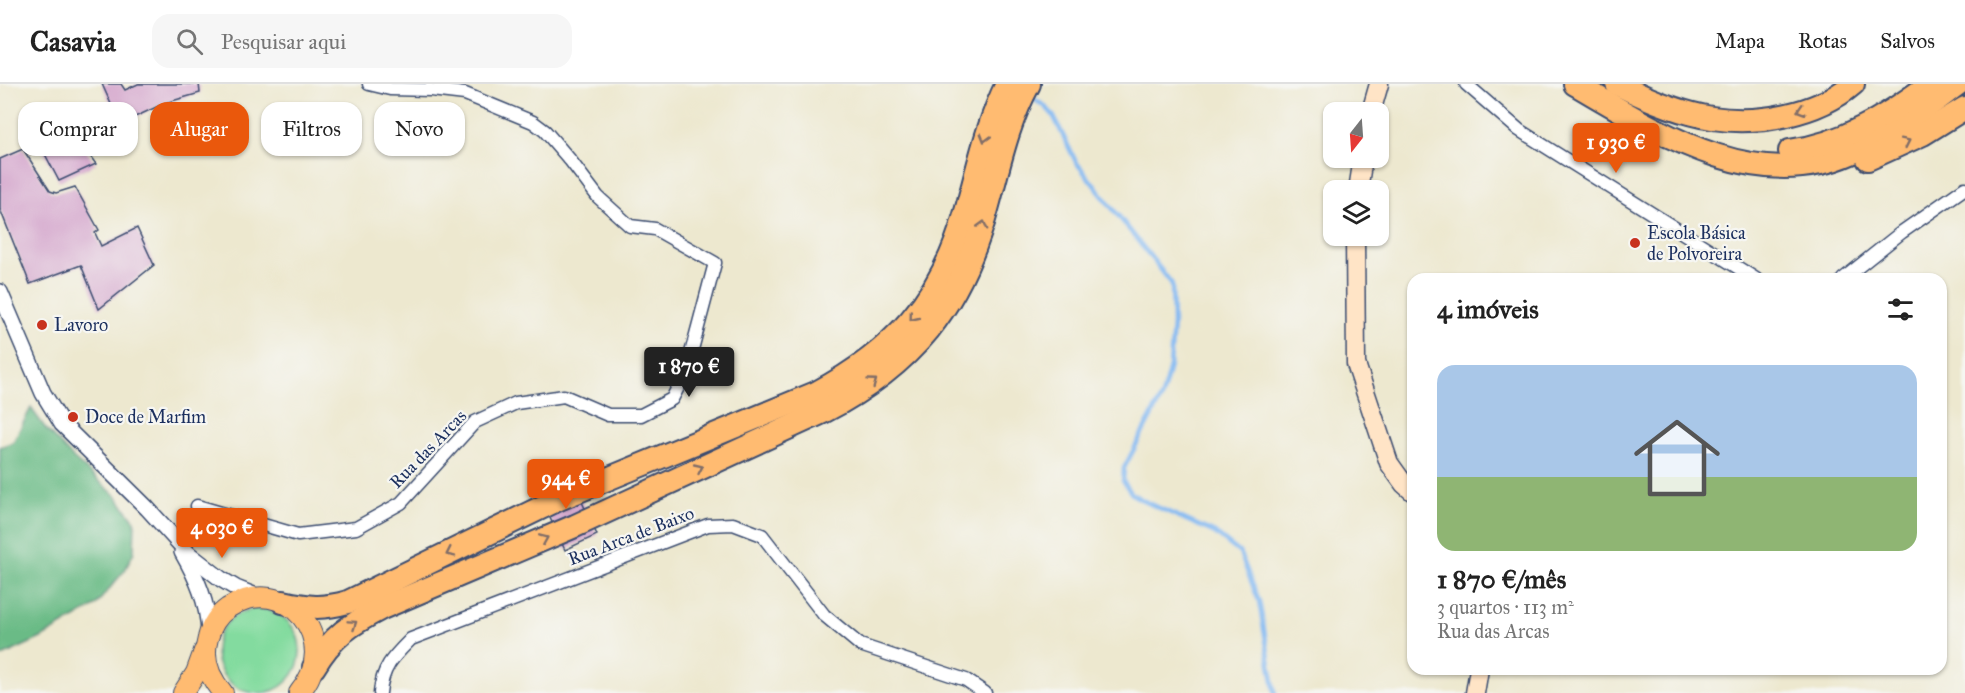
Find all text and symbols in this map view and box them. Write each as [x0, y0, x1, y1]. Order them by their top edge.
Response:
search box [152, 14, 572, 68]
text: Casavia [30, 24, 116, 59]
icon: search [173, 25, 206, 58]
text: Pesquisar aqui [221, 28, 346, 55]
text: Mapa [1715, 28, 1765, 54]
text: Rotas [1798, 28, 1847, 54]
text: Salvos [1880, 28, 1935, 54]
chip: Comprar [18, 102, 138, 156]
chip: Alugar [150, 102, 249, 156]
chip: Filtros [261, 102, 362, 156]
chip: Novo [374, 102, 465, 156]
north arrow [1323, 102, 1389, 168]
map controls [1323, 102, 1389, 246]
one-way arrow [1796, 103, 1807, 115]
pin: 1 930 € [1561, 123, 1671, 174]
text: 1 930 € [1586, 130, 1646, 154]
one-way arrow [980, 132, 992, 143]
one-way arrow [1900, 137, 1911, 149]
button: layers [1323, 180, 1389, 246]
one-way arrow [975, 220, 988, 230]
place label: Escola Básica de Polvoreira [1647, 222, 1746, 265]
marker: Escola Básica de Polvoreira [1628, 236, 1642, 250]
text: 4 imóveis [1437, 293, 1539, 325]
icon: filters [1884, 293, 1917, 326]
one-way arrow [910, 310, 921, 321]
place label: Lavoro [54, 314, 108, 336]
marker: Lavoro [35, 318, 49, 332]
pin: 1 870 € [634, 347, 744, 398]
text: 1 870 € [658, 354, 720, 378]
one-way arrow [867, 378, 878, 389]
icon: home [1623, 404, 1731, 512]
street label: Rua das Arcas [385, 405, 471, 493]
place label: Doce de Marfim [85, 406, 206, 428]
marker: Doce de Marfim [66, 410, 80, 424]
pin: 944 € [524, 459, 608, 510]
one-way arrow [692, 463, 703, 475]
text: 944 € [541, 466, 591, 490]
street label: Rua Arca de Baixo [565, 502, 697, 570]
pin: 4 030 € [167, 508, 277, 559]
text: 4 030 € [190, 515, 254, 539]
one-way arrow [538, 534, 549, 546]
one-way arrow [446, 545, 457, 557]
text: 1 870 €/mês [1437, 563, 1566, 595]
text: 3 quartos · 113 m² [1437, 595, 1574, 619]
text: Rua das Arcas [1437, 619, 1549, 643]
one-way arrow [346, 620, 357, 631]

